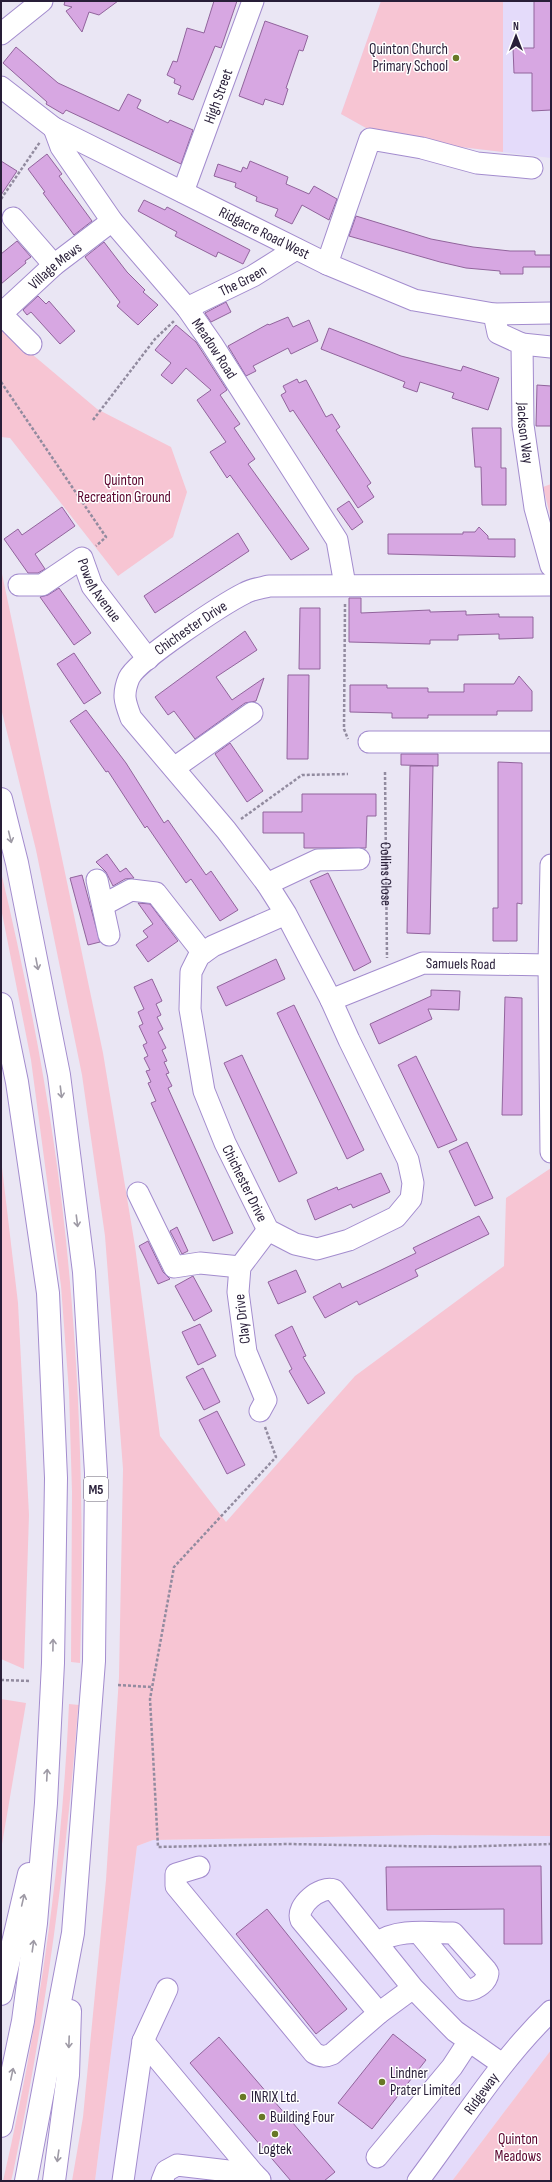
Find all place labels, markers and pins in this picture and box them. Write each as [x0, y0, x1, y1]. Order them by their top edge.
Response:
place label: Quinton Church Primary School [369, 40, 448, 76]
marker: Quinton Church Primary School [451, 53, 461, 63]
place label: Lindner Prater Limited [390, 2064, 461, 2100]
marker: Lindner Prater Limited [377, 2077, 387, 2087]
place label: INRIX Ltd. [251, 2088, 299, 2107]
marker: INRIX Ltd. [238, 2092, 248, 2102]
place label: Building Four [270, 2108, 335, 2127]
marker: Building Four [257, 2112, 267, 2122]
marker: Logtek [270, 2129, 280, 2139]
place label: Logtek [258, 2140, 292, 2159]

